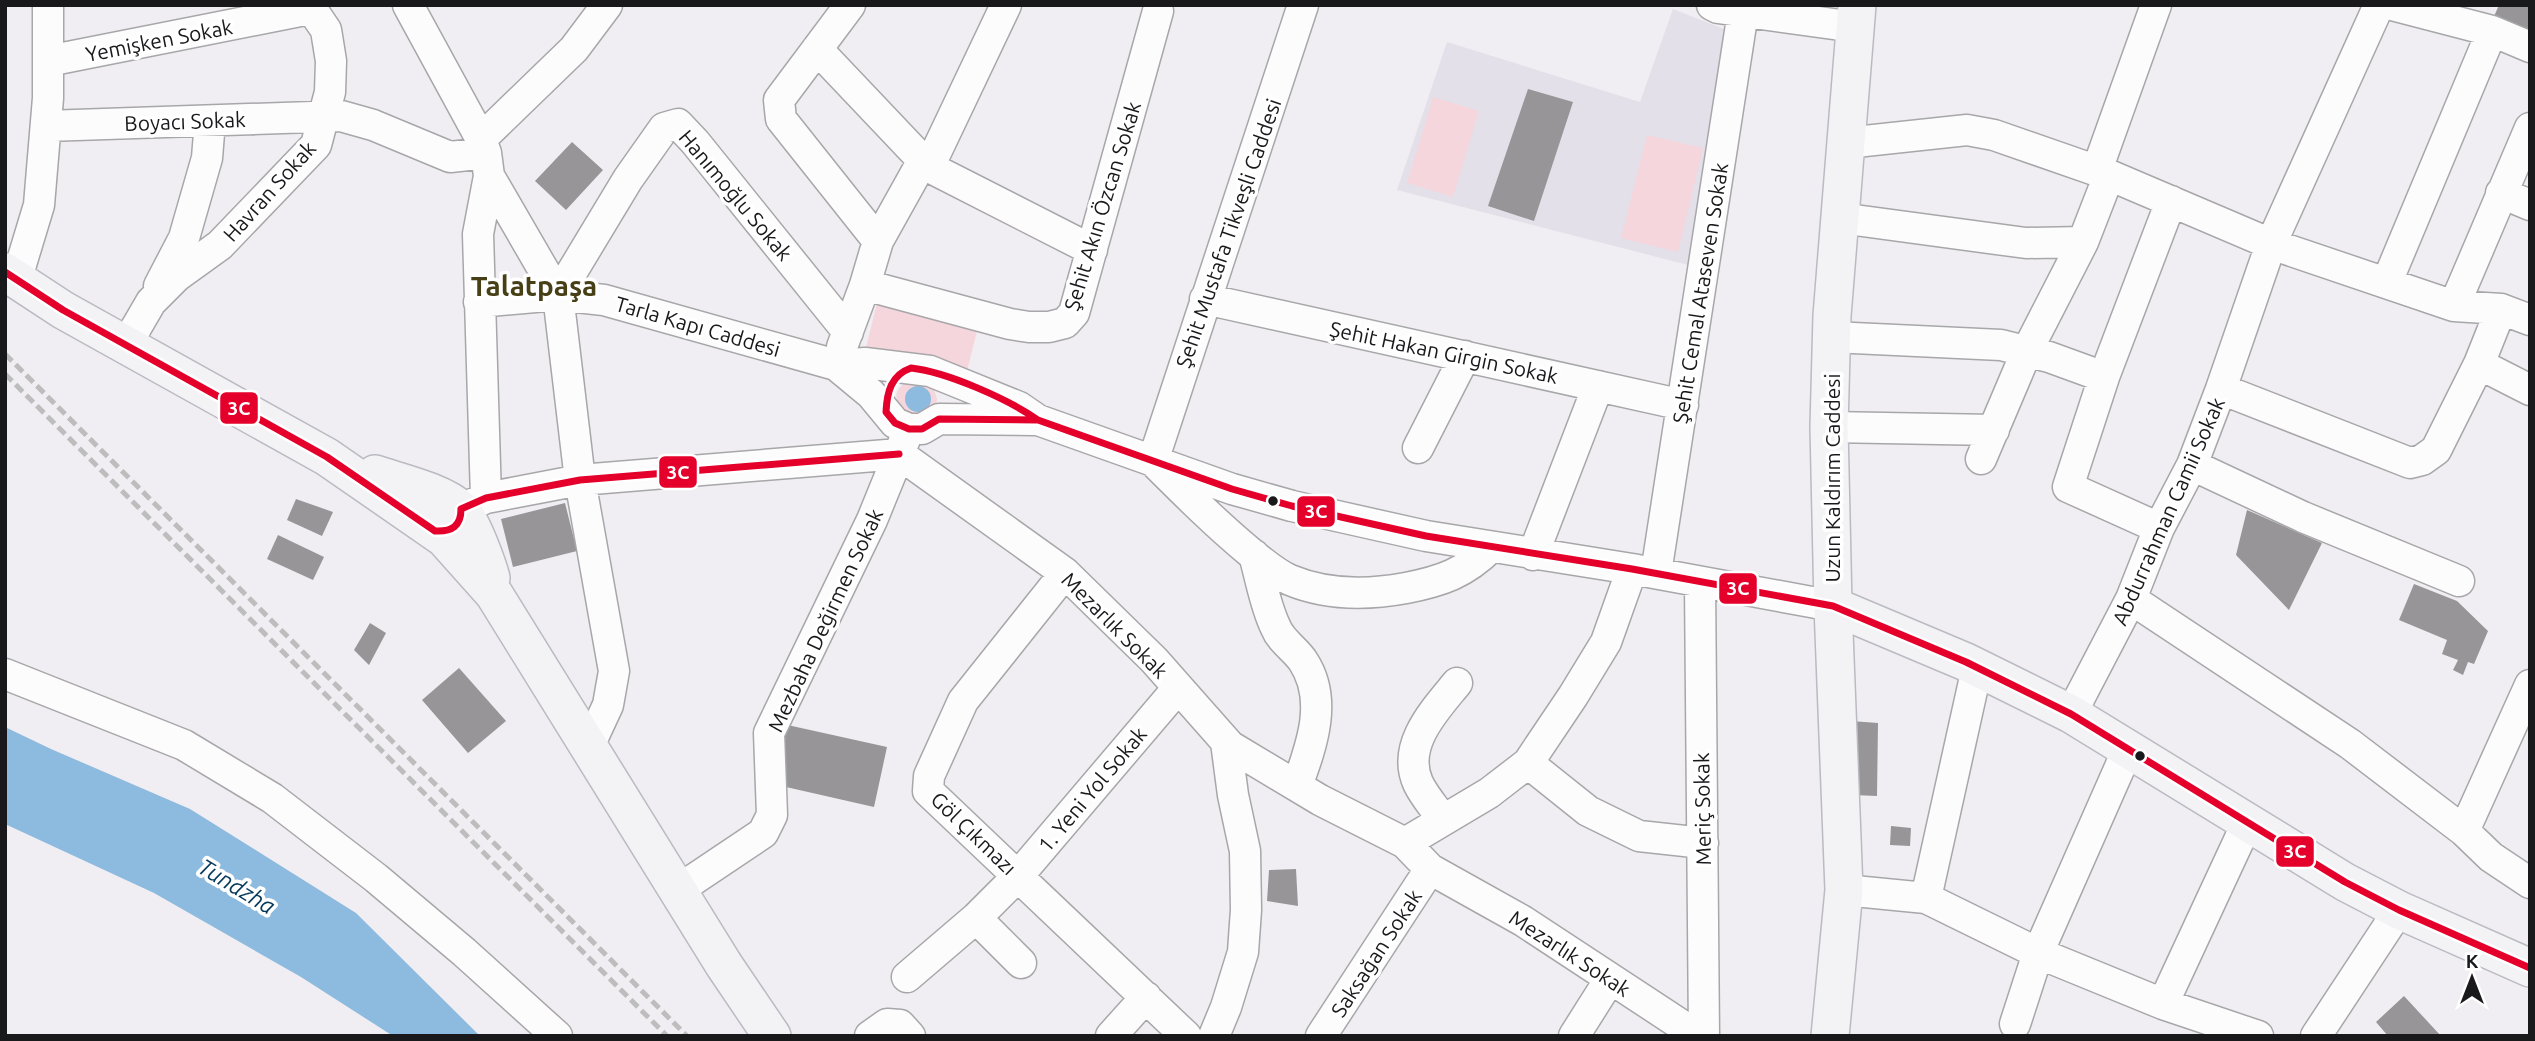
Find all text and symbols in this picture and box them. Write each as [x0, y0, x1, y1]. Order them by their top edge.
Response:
street label: Yemişken Sokak [84, 14, 235, 66]
street label: Şehit Mustafa Tikveşli Caddesi [1171, 95, 1285, 371]
street label: Şehit Akın Özcan Sokak [1059, 98, 1145, 313]
street label: Boyacı Sokak [124, 107, 246, 135]
street label: Hanımoğlu Sokak [675, 125, 798, 265]
street label: Havran Sokak [218, 136, 320, 246]
street label: Şehit Cemal Ataseven Sokak [1668, 161, 1733, 425]
district label: Talatpaşa [471, 270, 597, 302]
street label: Tarla Kapı Caddesi [613, 291, 783, 361]
street label: Şehit Hakan Girgin Sokak [1328, 316, 1561, 388]
street label: Uzun Kaldırım Caddesi [1820, 373, 1844, 583]
line badge: 3C [219, 391, 259, 425]
street label: Abdurrahman Camii Sokak [2107, 393, 2229, 629]
text: 3C [228, 397, 250, 419]
line badge: 3C [658, 455, 698, 489]
text: 3C [667, 461, 689, 483]
unlabelled marker [1266, 494, 1280, 508]
line badge: 3C [1296, 495, 1336, 528]
text: 3C [1305, 500, 1327, 522]
street label: Mezbaha Değirmen Sokak [763, 504, 887, 735]
street label: Mezarlık Sokak [1057, 567, 1173, 683]
line badge: 3C [1718, 572, 1758, 605]
text: 3C [1727, 577, 1749, 599]
street label: 1. Yeni Yol Sokak [1033, 721, 1151, 856]
unlabelled marker [2133, 749, 2147, 763]
street label: Meriç Sokak [1689, 752, 1715, 866]
street label: Göl Çıkmazı [927, 787, 1021, 879]
line badge: 3C [2275, 835, 2315, 868]
text: 3C [2284, 840, 2306, 862]
water label: Tundzha [194, 853, 280, 919]
street label: Saksağan Sokak [1326, 884, 1426, 1021]
street label: Mezarlık Sokak [1505, 905, 1635, 1001]
north arrow [2437, 943, 2507, 1013]
text: K [2466, 950, 2479, 972]

